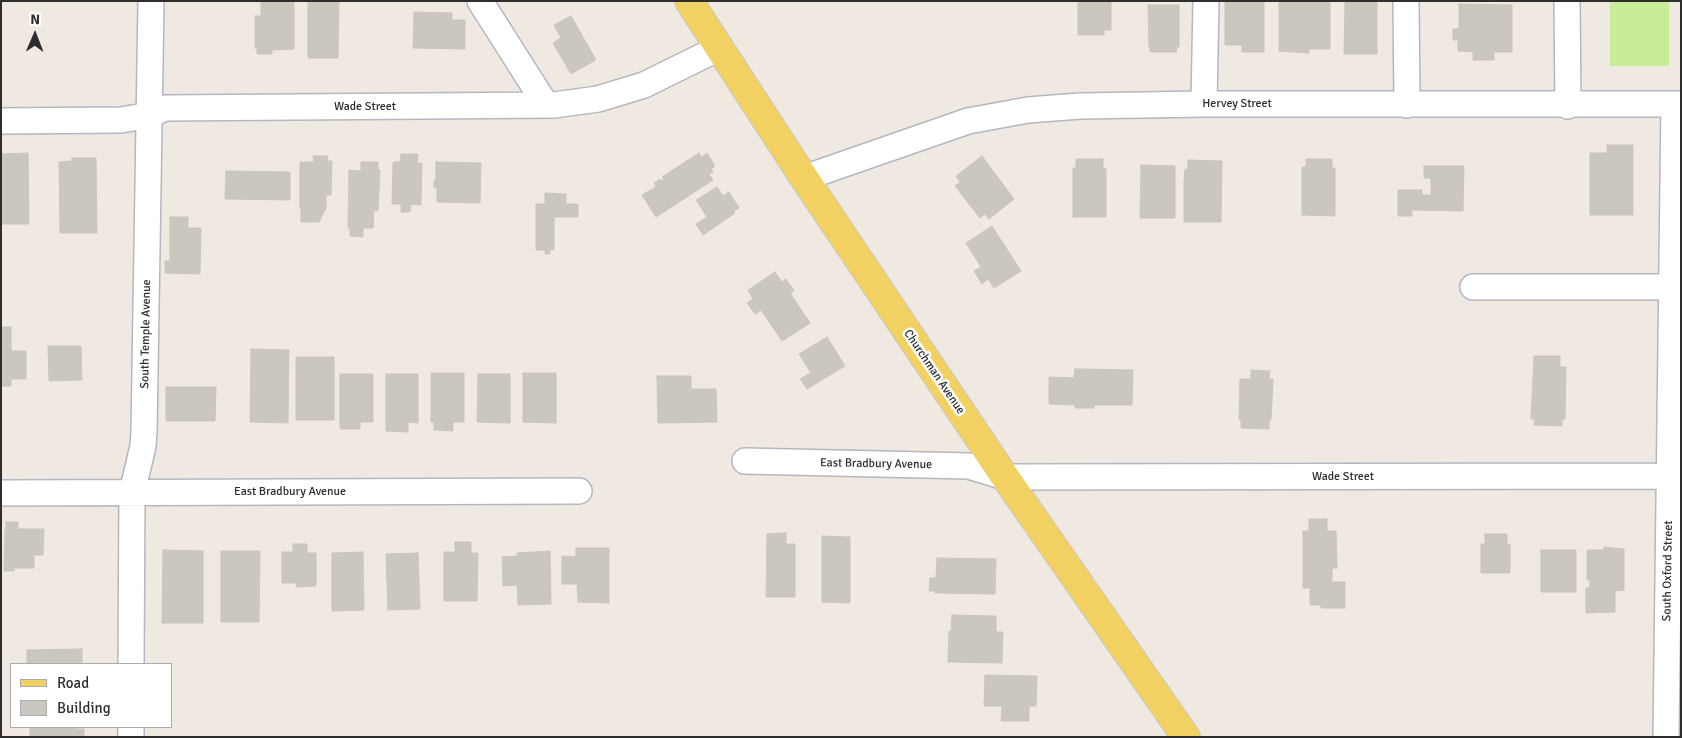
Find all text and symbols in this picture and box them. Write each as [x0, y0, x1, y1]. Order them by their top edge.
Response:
north arrow [10, 10, 60, 60]
text: N [30, 11, 40, 28]
street label: Hervey Street [1202, 97, 1272, 111]
street label: Wade Street [334, 100, 396, 114]
street label: South Temple Avenue [138, 279, 154, 389]
street label: Churchman Avenue [900, 327, 968, 417]
street label: East Bradbury Avenue [820, 456, 932, 472]
street label: Wade Street [1312, 470, 1374, 484]
street label: East Bradbury Avenue [234, 485, 346, 499]
street label: South Oxford Street [1660, 520, 1676, 622]
legend [10, 663, 172, 728]
text: Road [57, 674, 89, 692]
text: Building [57, 699, 111, 717]

